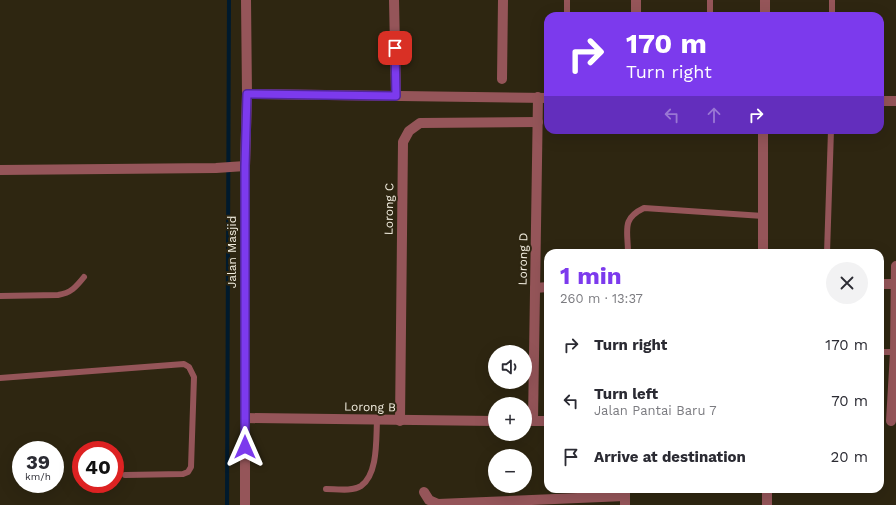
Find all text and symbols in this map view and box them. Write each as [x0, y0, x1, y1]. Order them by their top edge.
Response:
text: 170 m [626, 27, 707, 60]
icon: right [560, 28, 612, 80]
pin [378, 31, 412, 65]
icon: arrive [384, 37, 406, 59]
text: Turn right [626, 61, 712, 82]
icon: left [661, 104, 683, 126]
icon: ahead [703, 104, 725, 126]
icon: right [745, 104, 767, 126]
street label: Lorong C [382, 183, 396, 235]
street label: Jalan Masjid [225, 216, 239, 288]
street label: Lorong D [516, 233, 530, 285]
text: 1 min [560, 262, 622, 290]
button: close [826, 262, 868, 304]
text: 260 m · 13:37 [560, 291, 643, 306]
icon: right [560, 334, 582, 356]
text: Turn right [594, 336, 667, 354]
text: 170 m [825, 336, 868, 354]
map controls [488, 345, 532, 493]
button: sound [488, 345, 532, 389]
text: Turn left [594, 385, 658, 403]
icon: left [560, 390, 582, 412]
text: 70 m [831, 392, 868, 410]
button: + [488, 397, 532, 441]
street label: Lorong B [344, 400, 396, 414]
text: Jalan Pantai Baru 7 [594, 403, 717, 418]
position arrow [224, 426, 266, 468]
speed limit sign: 40 [72, 441, 124, 493]
icon: arrive [560, 446, 582, 468]
text: Arrive at destination [594, 448, 746, 466]
text: 20 m [831, 448, 868, 466]
button: − [488, 449, 532, 493]
text: 39 [26, 450, 50, 474]
text: km/h [25, 471, 51, 482]

